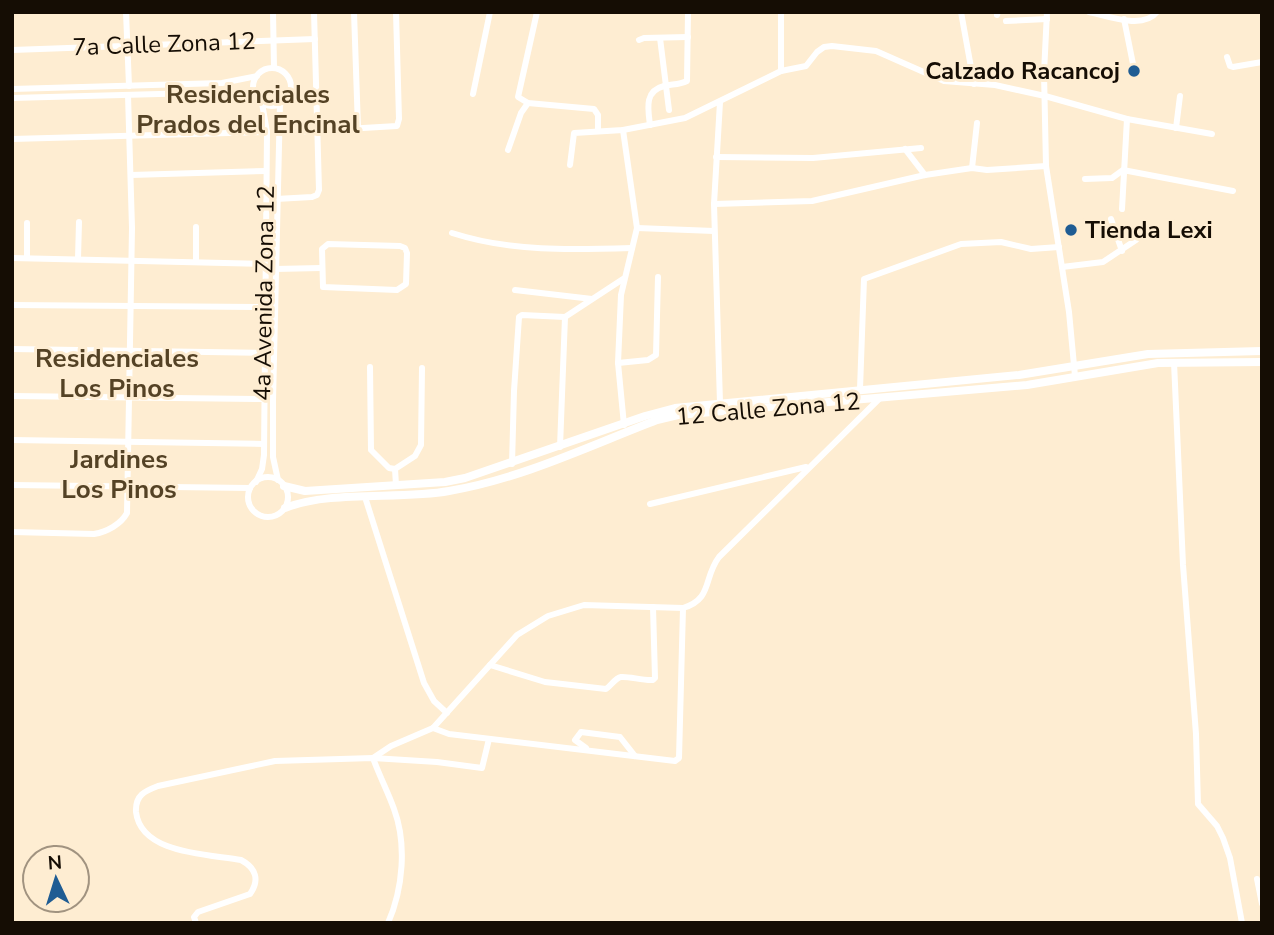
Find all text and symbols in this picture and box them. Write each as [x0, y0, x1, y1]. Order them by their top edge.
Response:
street label: 7a Calle Zona 12 [72, 25, 256, 63]
place label: Calzado Racancoj [925, 55, 1120, 87]
marker: Calzado Racancoj [1126, 63, 1142, 79]
district label: Residenciales Prados del Encinal [136, 77, 361, 142]
street label: 4a Avenida Zona 12 [246, 185, 282, 401]
place label: Tienda Lexi [1085, 214, 1213, 246]
marker: Tienda Lexi [1063, 222, 1079, 238]
district label: Residenciales Los Pinos [35, 341, 199, 406]
street label: 12 Calle Zona 12 [674, 385, 862, 433]
district label: Jardines Los Pinos [61, 442, 177, 507]
north arrow [21, 844, 91, 914]
text: N [47, 850, 63, 877]

